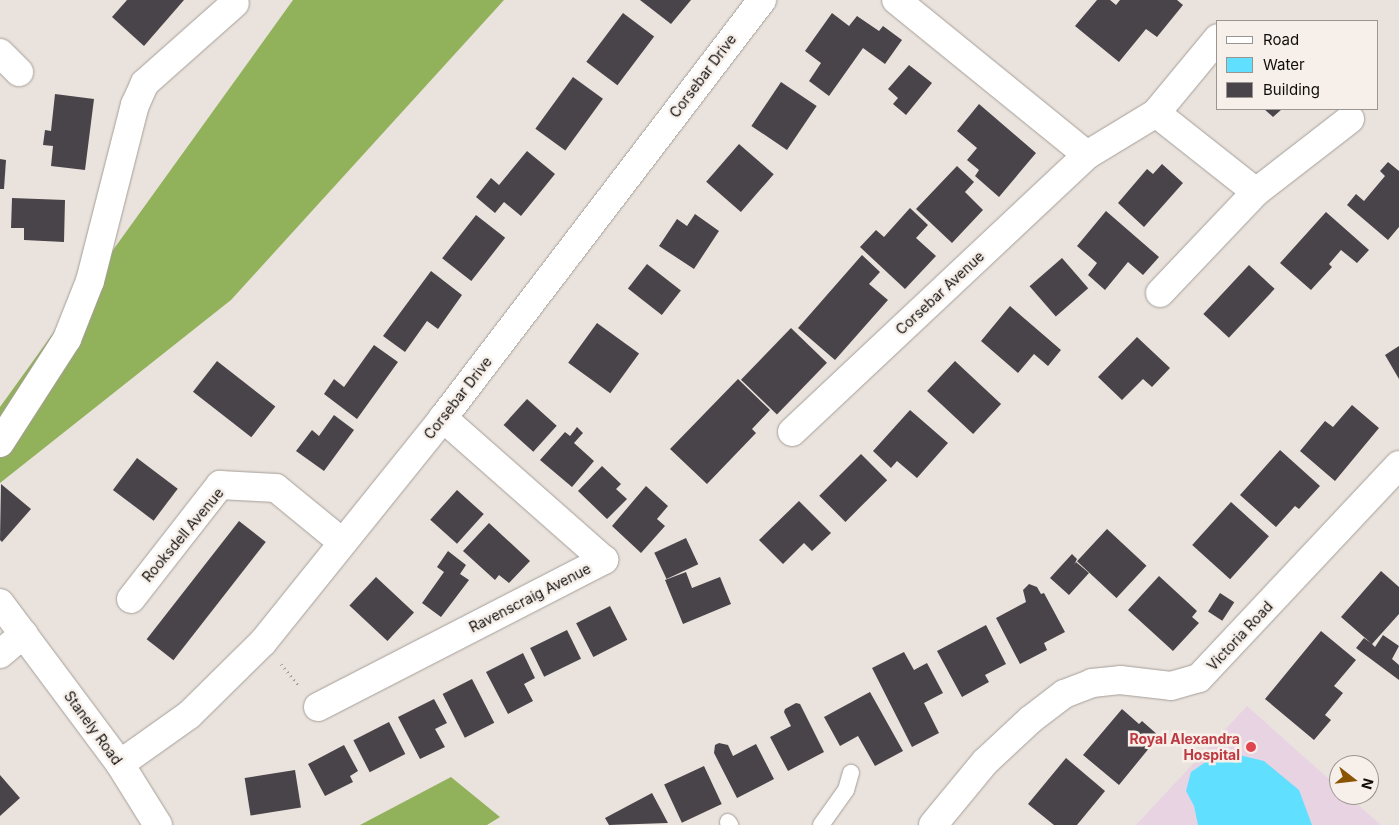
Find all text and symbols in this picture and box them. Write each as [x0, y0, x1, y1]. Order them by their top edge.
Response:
legend [1216, 20, 1379, 110]
text: Road [1263, 30, 1299, 49]
street label: Corsebar Drive [666, 31, 740, 121]
text: Water [1263, 55, 1305, 74]
text: Building [1263, 80, 1320, 99]
street label: Corsebar Avenue [892, 248, 988, 338]
street label: Corsebar Drive [421, 353, 495, 443]
street label: Rooksdell Avenue [139, 485, 227, 585]
street label: Ravenscraig Avenue [466, 560, 594, 636]
street label: Victoria Road [1204, 598, 1276, 674]
street label: Stanely Road [61, 688, 125, 768]
place label: Royal Alexandra Hospital [1129, 731, 1240, 764]
marker: Royal Alexandra Hospital [1244, 740, 1258, 754]
north arrow [1329, 755, 1379, 805]
text: N [1358, 777, 1378, 791]

